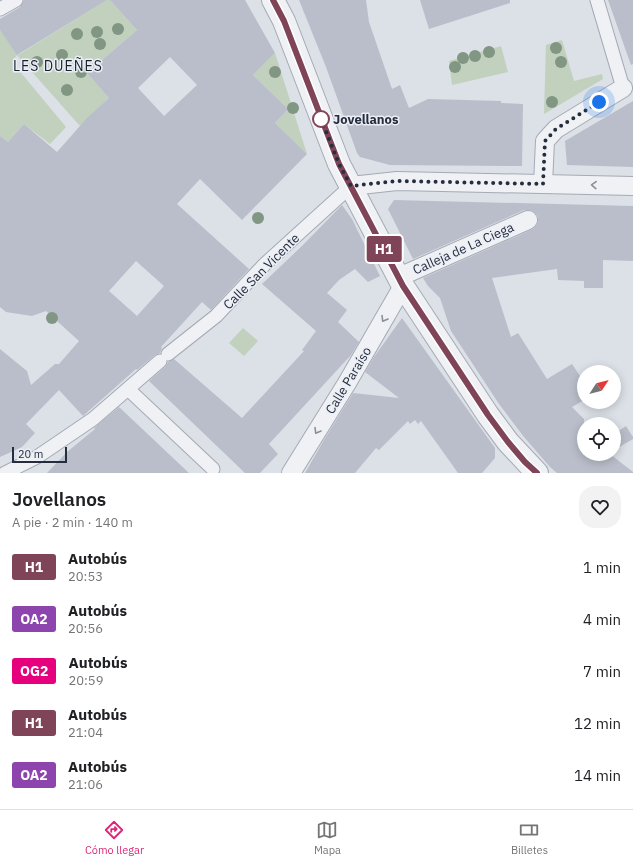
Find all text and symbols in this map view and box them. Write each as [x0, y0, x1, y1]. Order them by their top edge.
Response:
district label: LES DUEÑES [13, 57, 103, 75]
your location [589, 92, 609, 112]
marker: Jovellanos [312, 110, 330, 128]
place label: Jovellanos [333, 111, 399, 128]
one-way arrow [591, 181, 597, 189]
street label: Calleja de La Ciega [410, 219, 516, 278]
street label: Calle San Vicente [220, 230, 303, 313]
line badge: H1 [366, 236, 402, 262]
text: H1 [375, 240, 393, 258]
one-way arrow [381, 315, 389, 322]
street label: Calle Paraíso [322, 344, 375, 417]
north arrow [577, 365, 621, 409]
map controls [577, 365, 621, 461]
button: locate [577, 417, 621, 461]
one-way arrow [314, 427, 322, 434]
scale bar [12, 445, 67, 464]
text: 20 m [18, 447, 43, 461]
button: heart [579, 486, 621, 528]
text: Jovellanos [12, 487, 106, 511]
text: A pie · 2 min · 140 m [12, 514, 133, 531]
text: Autobús [68, 549, 127, 568]
text: H1 [25, 558, 43, 576]
text: 1 min [583, 558, 621, 577]
text: 20:53 [68, 568, 103, 585]
text: Autobús [68, 601, 127, 620]
text: OA2 [20, 610, 48, 628]
text: 4 min [583, 610, 621, 629]
text: 20:56 [68, 620, 103, 637]
text: Autobús [68, 653, 127, 672]
text: OG2 [20, 662, 48, 680]
text: 7 min [583, 662, 621, 681]
text: 20:59 [68, 672, 103, 689]
text: Autobús [68, 705, 127, 724]
text: H1 [25, 714, 43, 732]
text: 12 min [574, 714, 621, 733]
text: 21:04 [68, 724, 103, 741]
text: Autobús [68, 757, 127, 776]
text: OA2 [20, 766, 48, 784]
text: 14 min [574, 766, 621, 785]
text: 21:06 [68, 776, 103, 793]
tab: Cómo llegar [85, 819, 144, 857]
tab: Mapa [314, 819, 341, 857]
tab: Billetes [511, 819, 548, 857]

